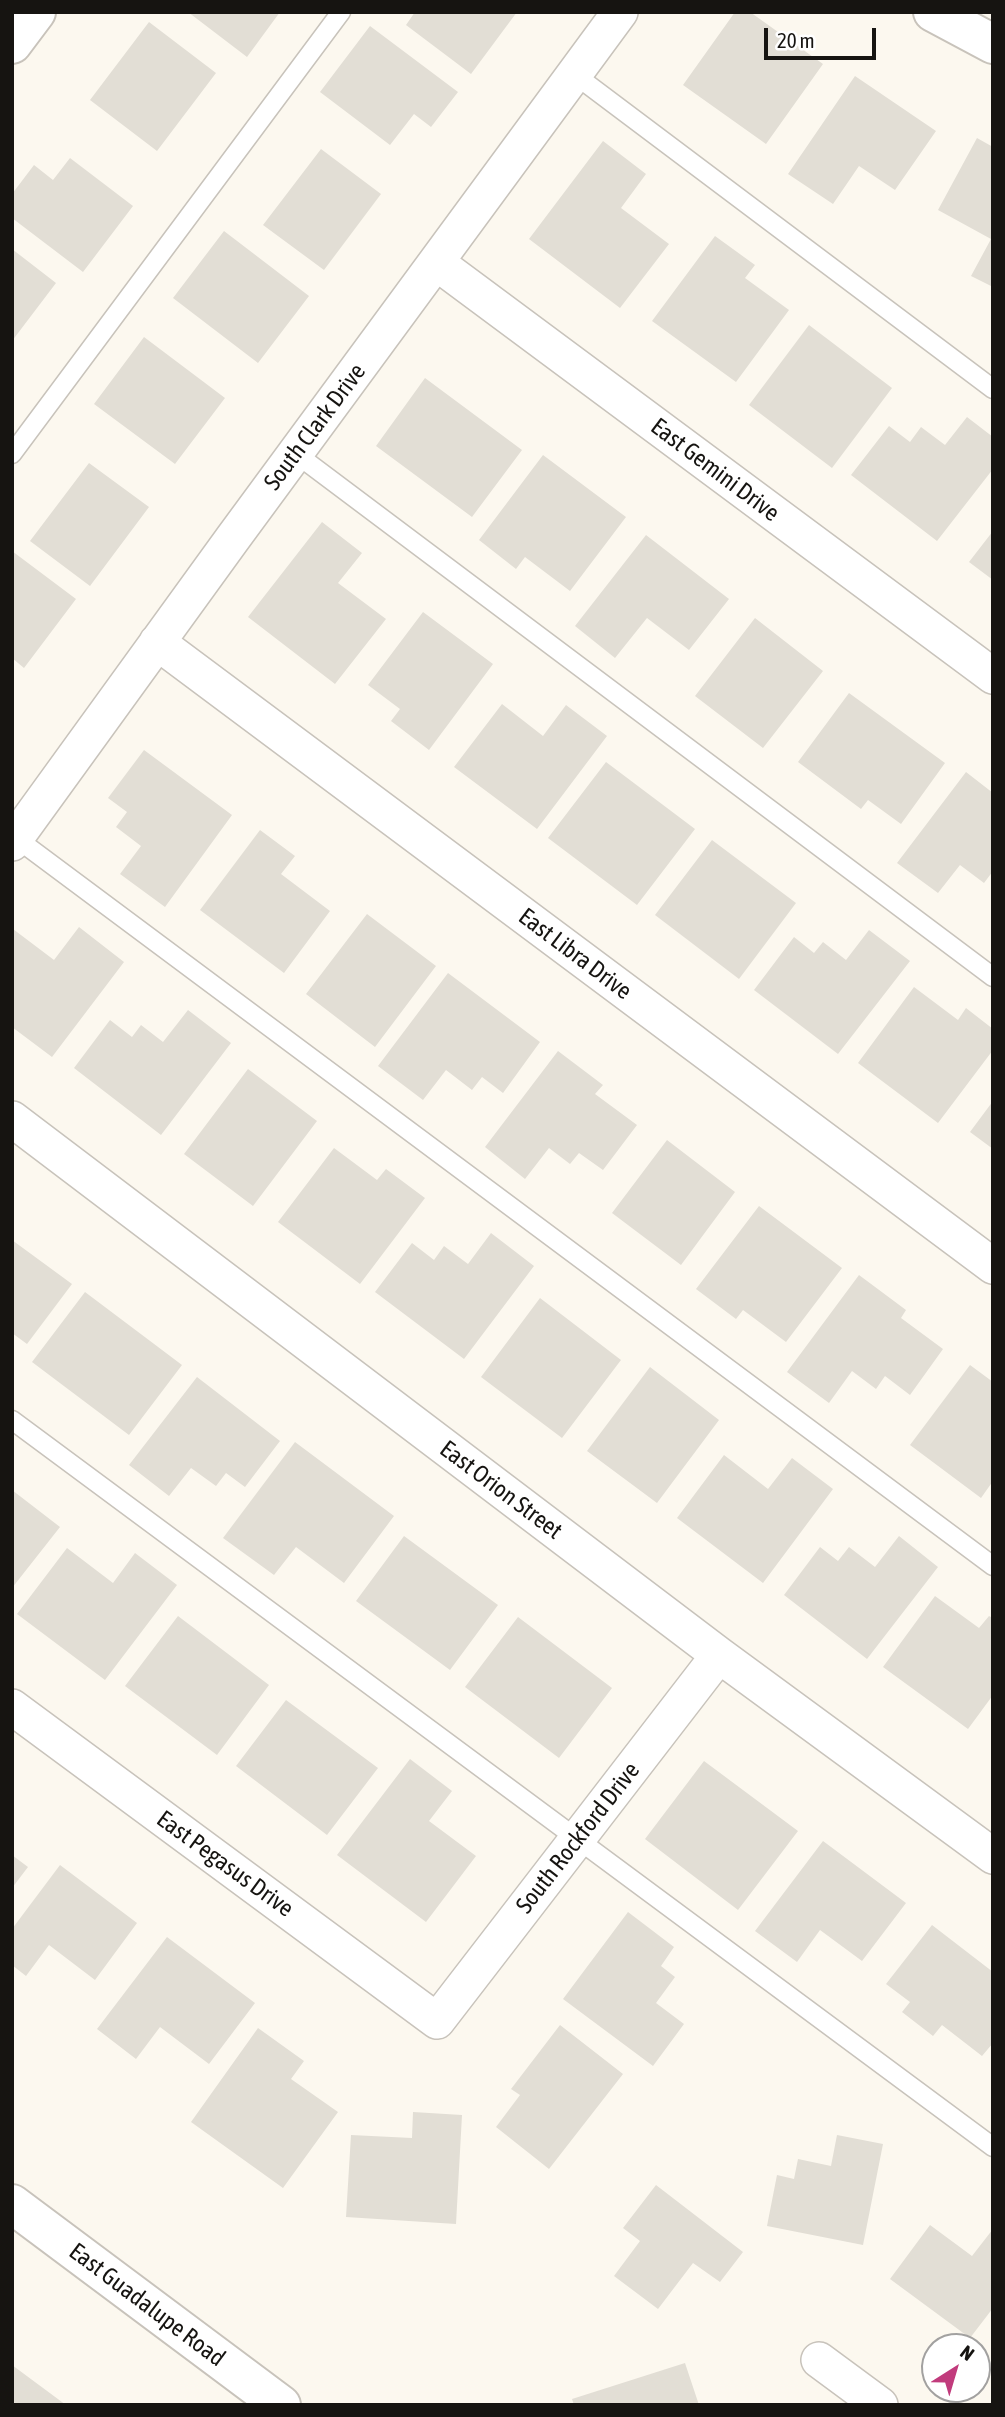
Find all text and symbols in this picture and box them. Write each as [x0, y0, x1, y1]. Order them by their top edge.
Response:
scale bar [767, 14, 879, 58]
text: 20 m [777, 28, 815, 52]
street label: South Clark Drive [258, 358, 372, 496]
street label: East Gemini Drive [645, 412, 785, 528]
street label: East Libra Drive [513, 902, 637, 1006]
street label: East Orion Street [434, 1435, 568, 1545]
street label: South Rockford Drive [510, 1757, 646, 1919]
street label: East Pegasus Drive [151, 1805, 299, 1923]
street label: East Guadalupe Road [64, 2237, 230, 2373]
north arrow [921, 2333, 991, 2403]
text: N [956, 2341, 979, 2365]

